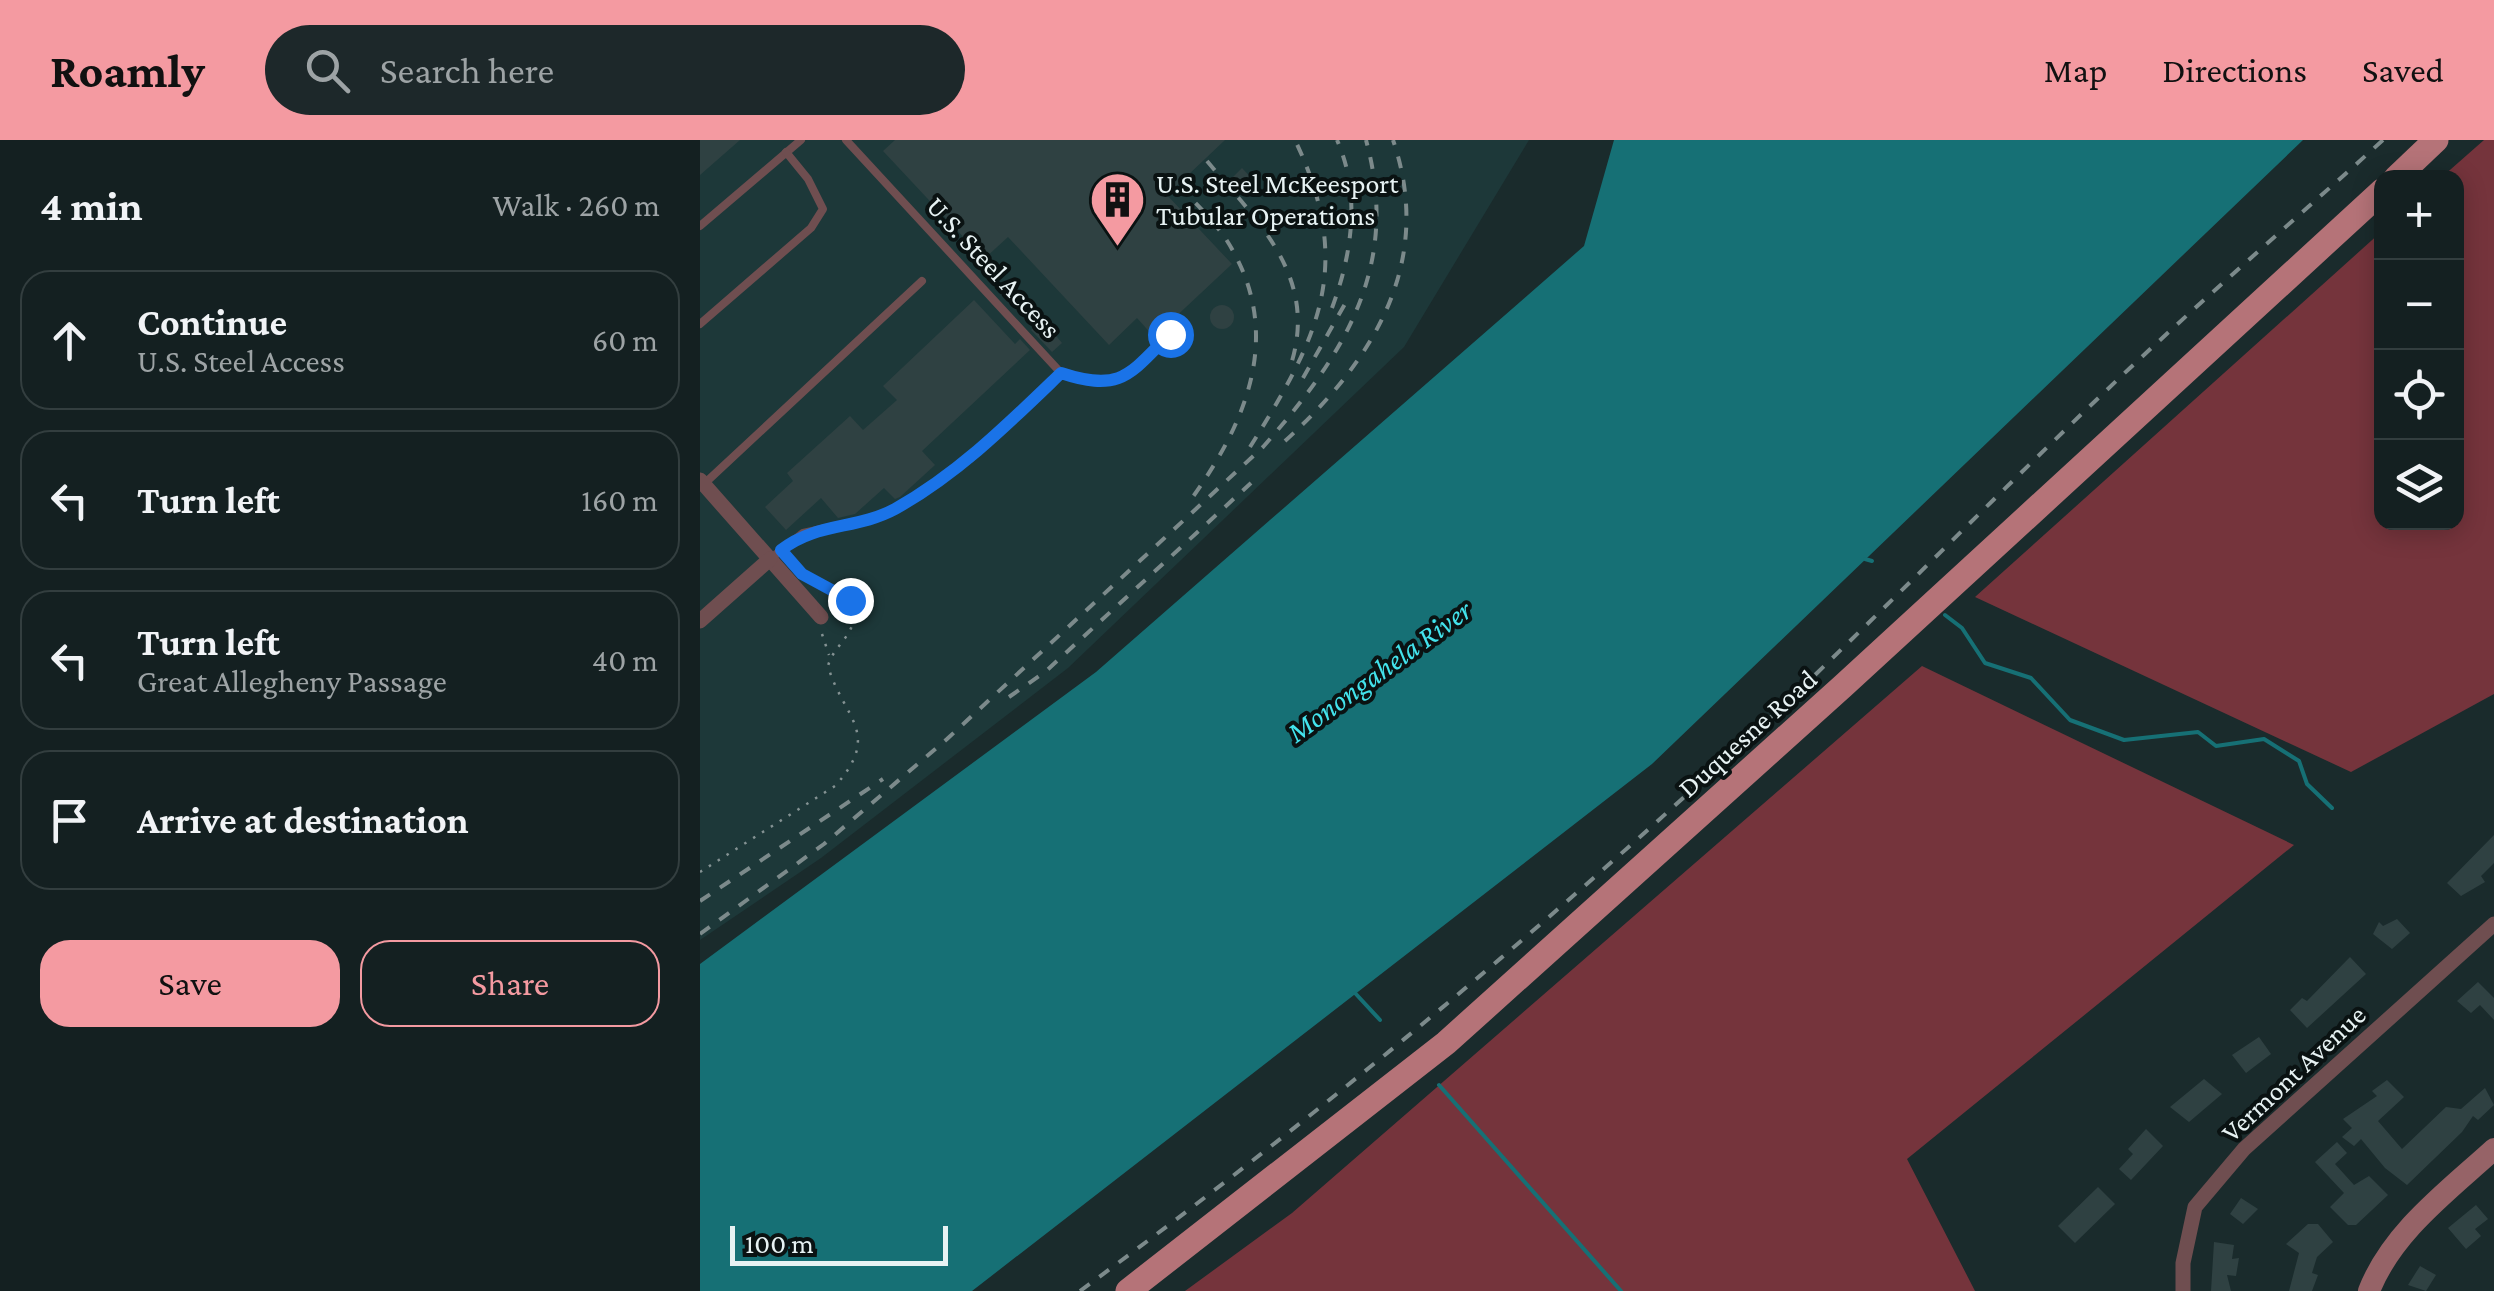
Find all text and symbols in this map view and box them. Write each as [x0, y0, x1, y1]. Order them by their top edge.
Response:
search box [265, 25, 965, 115]
icon: search [300, 43, 355, 98]
text: Roamly [50, 44, 205, 97]
text: Search here [380, 49, 554, 91]
text: Map [2044, 51, 2107, 90]
text: Directions [2162, 51, 2307, 90]
text: Saved [2362, 51, 2444, 90]
place label: U.S. Steel McKeesport Tubular Operations [1156, 168, 1399, 231]
building icon: U.S. Steel McKeesport Tubular Operations [1087, 169, 1147, 248]
map controls [2374, 170, 2464, 530]
button: + [2374, 170, 2464, 260]
text: 4 min [40, 182, 143, 229]
text: Walk · 260 m [493, 187, 660, 223]
street label: U.S. Steel Access [920, 190, 1067, 344]
button: − [2374, 260, 2464, 350]
text: Continue [137, 301, 287, 343]
route start [1148, 312, 1194, 358]
icon: ahead [42, 313, 97, 368]
text: 60 m [592, 322, 658, 358]
text: U.S. Steel Access [137, 343, 345, 379]
button: locate [2374, 350, 2464, 440]
button: layers [2374, 440, 2464, 530]
icon: left [42, 473, 97, 528]
text: Turn left [137, 479, 280, 521]
text: 160 m [581, 482, 658, 518]
route end [828, 578, 874, 624]
water label: Monongahela River [1279, 592, 1479, 750]
text: Turn left [137, 621, 280, 663]
icon: left [42, 633, 97, 688]
text: 40 m [592, 642, 658, 678]
text: Great Allegheny Passage [137, 663, 447, 699]
street label: Duquesne Road [1672, 663, 1823, 804]
icon: arrive [42, 793, 97, 848]
text: Arrive at destination [137, 799, 469, 841]
button: Save [40, 940, 340, 1027]
button: Share [360, 940, 660, 1027]
street label: Vermont Avenue [2215, 999, 2372, 1148]
scale bar [730, 1221, 948, 1266]
text: 100 m [745, 1228, 814, 1259]

